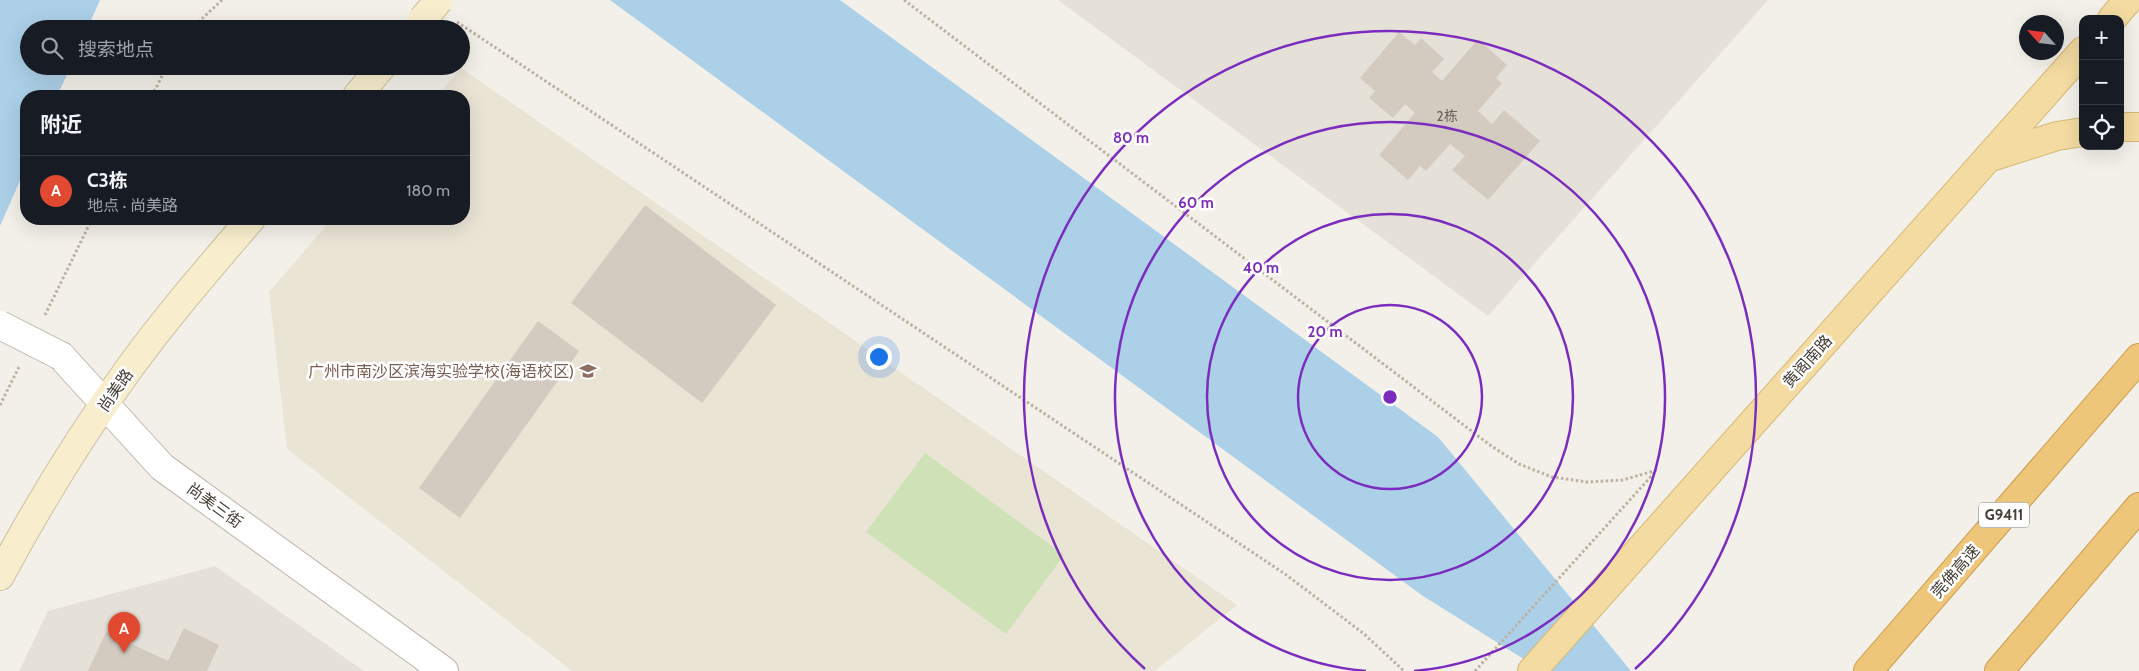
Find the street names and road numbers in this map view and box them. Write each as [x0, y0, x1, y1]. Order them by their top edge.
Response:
street label: 黄阁南路 [1779, 331, 1836, 391]
street label: 尚美路 [94, 365, 137, 415]
street label: 尚美三街 [183, 479, 246, 532]
road number: G9411 [1979, 502, 2029, 528]
street label: 莞佛高速 [1927, 541, 1984, 602]

